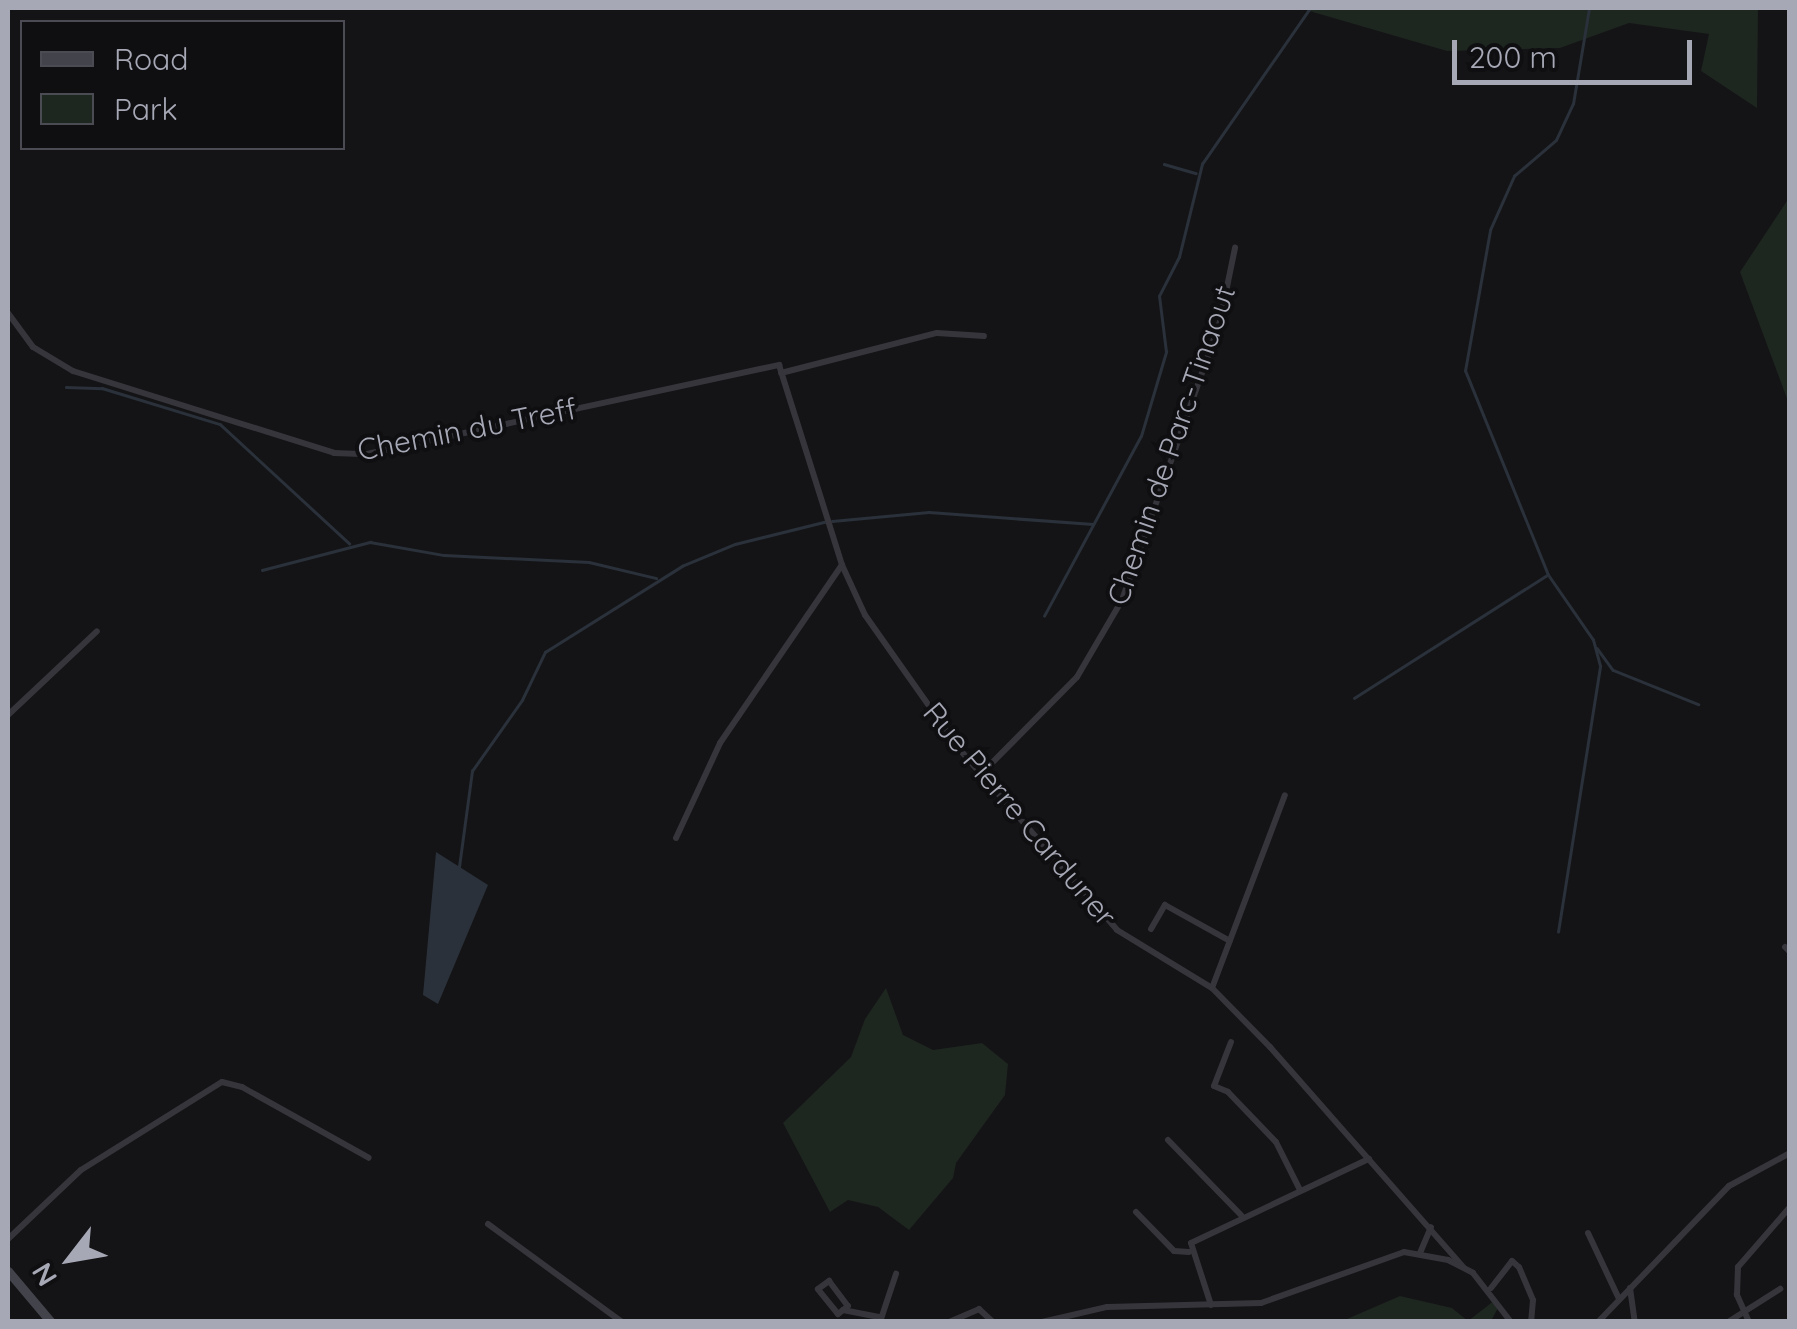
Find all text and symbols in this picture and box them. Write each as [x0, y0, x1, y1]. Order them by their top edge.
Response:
legend [20, 20, 345, 150]
scale bar [1457, 20, 1697, 82]
text: 200 m [1469, 38, 1557, 76]
text: Road [114, 40, 188, 78]
text: Park [114, 90, 178, 128]
street label: Chemin de Parc-Tinaout [1099, 280, 1243, 610]
street label: Chemin du Treff [354, 390, 580, 468]
street label: Rue Pierre Carduner [916, 695, 1124, 933]
north arrow [20, 1209, 120, 1309]
text: N [24, 1257, 64, 1293]

